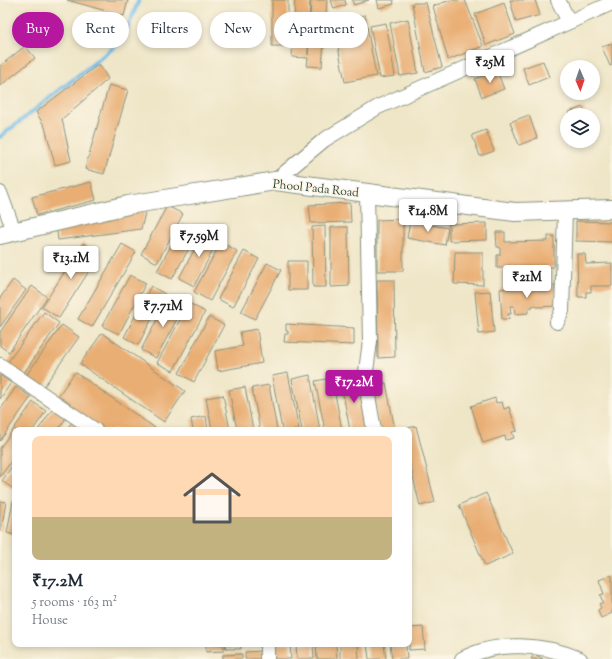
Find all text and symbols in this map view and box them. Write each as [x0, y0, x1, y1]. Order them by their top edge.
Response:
chip: Buy [12, 12, 64, 48]
chip: Rent [72, 12, 129, 48]
chip: Filters [137, 12, 202, 48]
chip: New [210, 12, 266, 48]
chip: Apartment [274, 12, 368, 48]
pin: ₹25M [466, 50, 514, 84]
text: ₹25M [475, 54, 505, 72]
north arrow [560, 60, 600, 100]
map controls [560, 60, 600, 148]
button: layers [560, 108, 600, 148]
street label: Phool Pada Road [272, 176, 360, 202]
pin: ₹14.8M [395, 199, 461, 233]
text: ₹14.8M [408, 203, 448, 221]
pin: ₹7.59M [166, 224, 232, 258]
text: ₹7.59M [179, 228, 219, 246]
pin: ₹13.1M [38, 246, 104, 280]
text: ₹13.1M [53, 250, 89, 268]
pin: ₹21M [503, 265, 551, 299]
text: ₹21M [512, 269, 542, 287]
pin: ₹7.71M [130, 294, 196, 328]
text: ₹7.71M [143, 298, 183, 316]
pin: ₹17.2M [321, 370, 387, 404]
text: ₹17.2M [334, 374, 374, 392]
icon: home [176, 462, 248, 534]
text: ₹17.2M [32, 570, 83, 594]
text: 5 rooms · 163 m² [32, 594, 117, 612]
text: House [32, 612, 68, 630]

